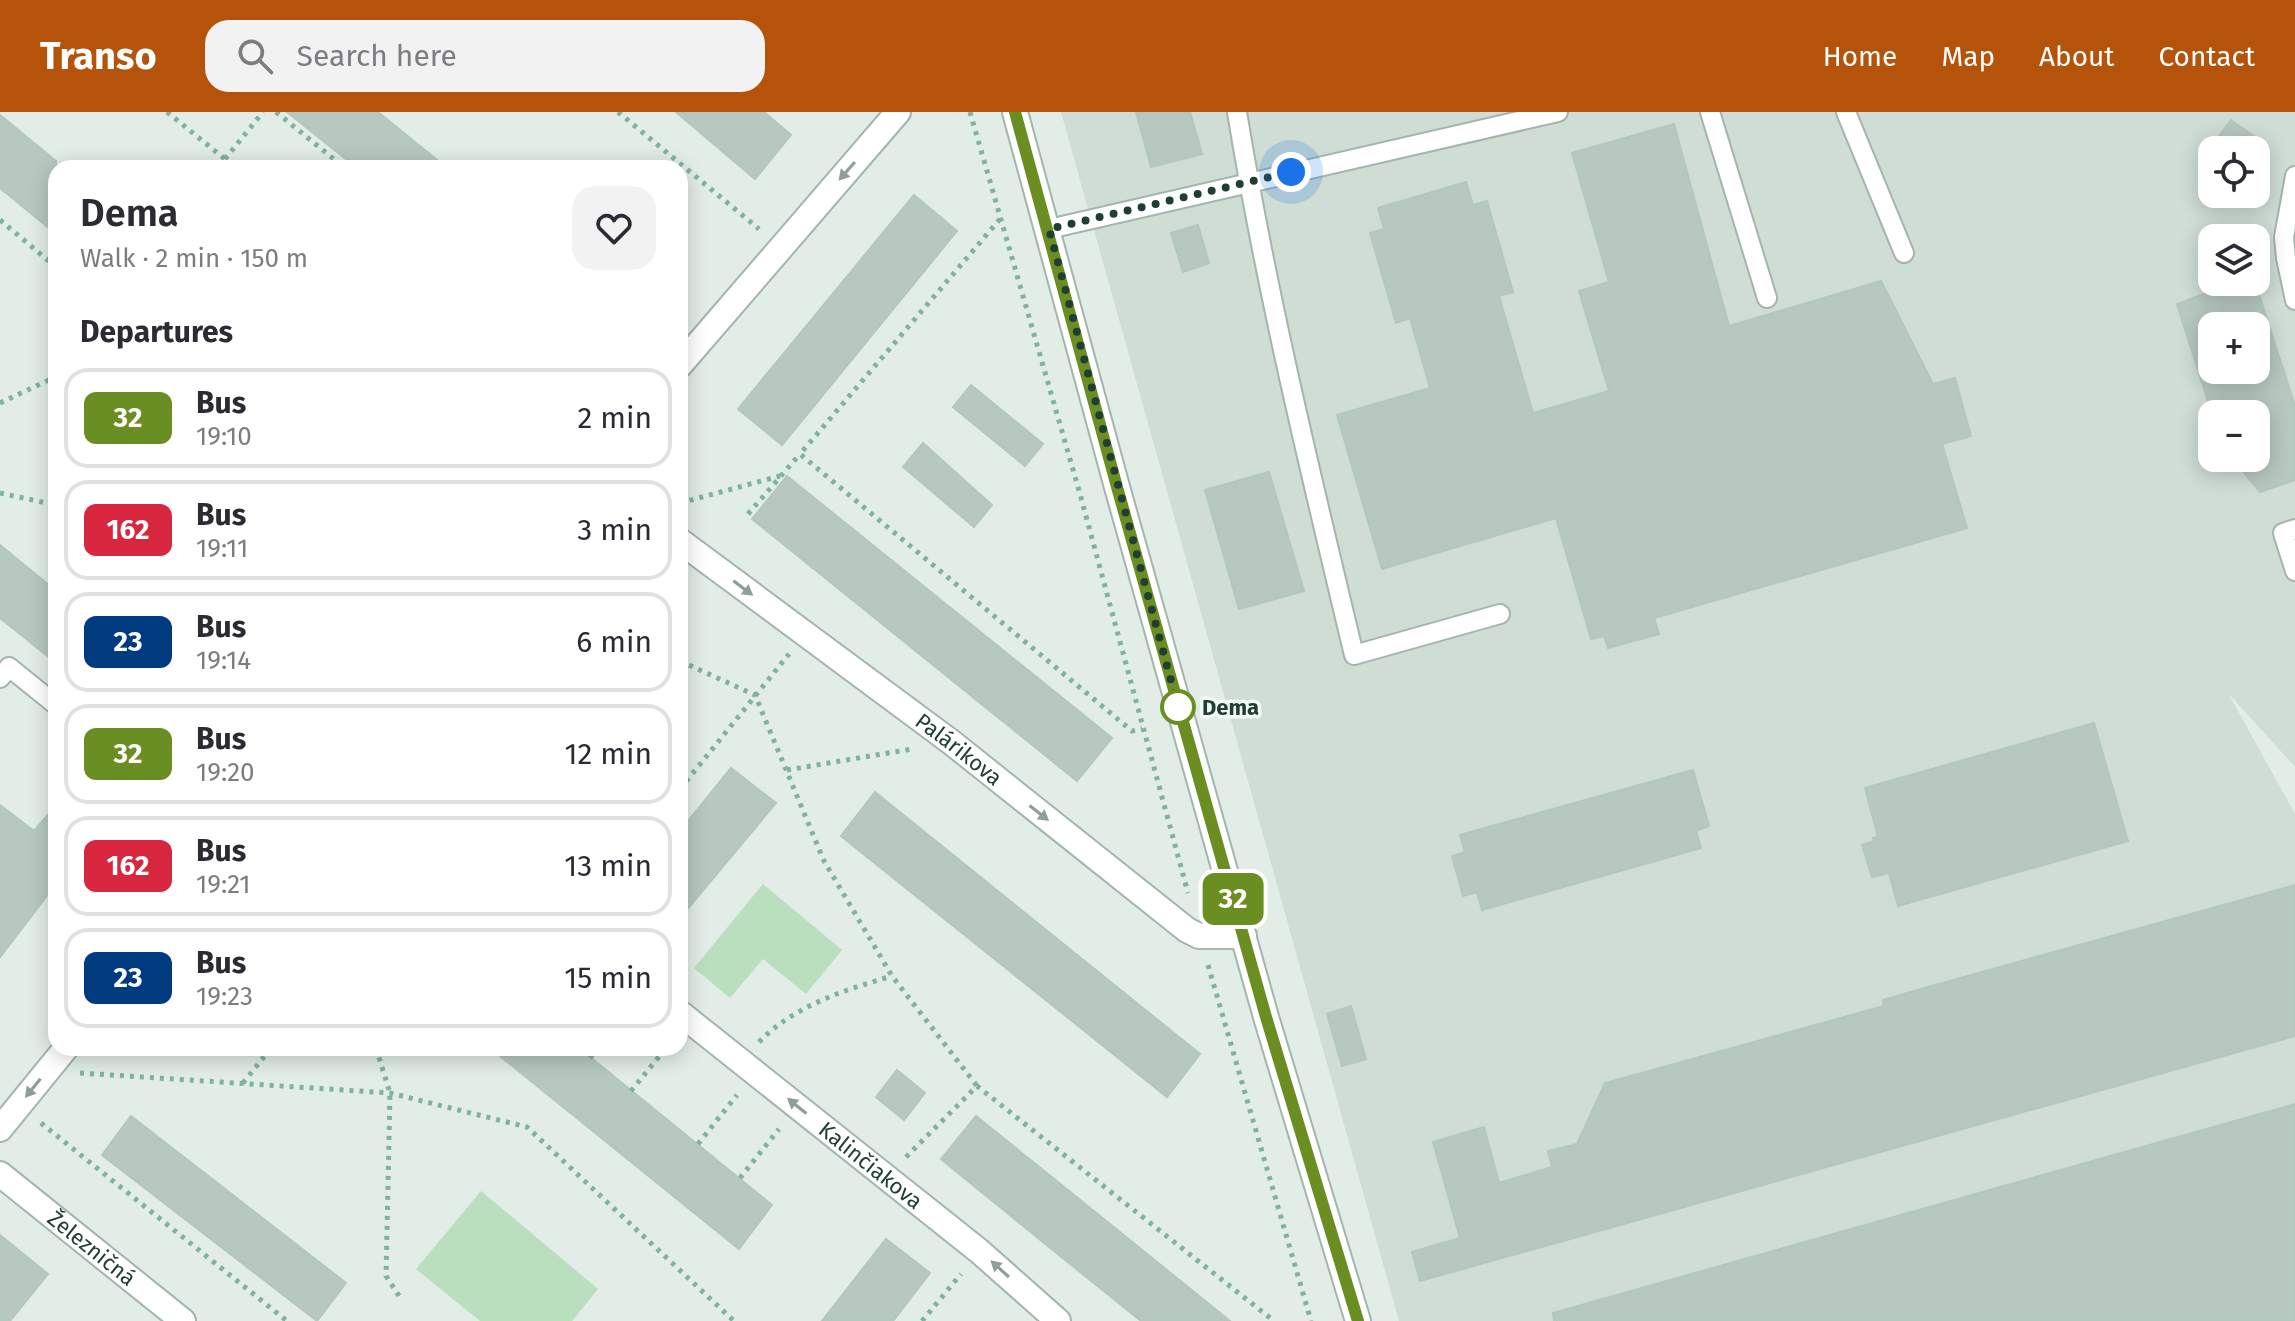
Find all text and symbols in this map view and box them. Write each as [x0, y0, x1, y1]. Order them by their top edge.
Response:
search box [205, 20, 765, 92]
text: Transo [40, 33, 157, 79]
icon: search [233, 34, 277, 78]
text: Search here [297, 38, 457, 74]
text: Home [1823, 40, 1897, 73]
text: Map [1941, 40, 1995, 73]
text: About [2039, 40, 2114, 73]
text: Contact [2158, 40, 2255, 73]
map controls [2198, 136, 2270, 472]
button: locate [2198, 136, 2270, 208]
your location [1271, 152, 1311, 192]
one-way arrow [839, 161, 856, 181]
button: heart [572, 186, 656, 270]
text: Dema [80, 190, 179, 236]
button: layers [2198, 224, 2270, 296]
text: Walk · 2 min · 150 m [80, 243, 308, 274]
button: + [2198, 312, 2270, 384]
text: Departures [80, 314, 233, 350]
text: Bus [196, 385, 246, 421]
text: 2 min [577, 400, 652, 436]
button: − [2198, 400, 2270, 472]
text: 32 [114, 401, 142, 434]
text: 19:10 [196, 421, 252, 452]
text: Bus [196, 497, 246, 533]
text: 3 min [577, 512, 652, 548]
text: 162 [107, 513, 149, 546]
text: 19:11 [196, 533, 248, 564]
one-way arrow [732, 580, 753, 595]
text: Bus [196, 609, 246, 645]
text: 6 min [576, 624, 652, 660]
text: 23 [114, 625, 142, 658]
text: 19:14 [196, 645, 251, 676]
marker: Dema [1161, 690, 1195, 724]
place label: Dema [1202, 694, 1259, 721]
street label: Palárikova [910, 707, 1008, 791]
text: Bus [196, 721, 246, 757]
text: 12 min [564, 736, 652, 772]
text: 32 [114, 737, 142, 770]
text: 19:20 [196, 757, 255, 788]
one-way arrow [1029, 804, 1049, 820]
text: Bus [196, 833, 246, 869]
text: 13 min [564, 848, 652, 884]
text: 162 [107, 849, 149, 882]
text: 19:21 [196, 869, 251, 900]
line badge: 32 [1197, 873, 1269, 925]
text: 32 [1219, 882, 1247, 915]
text: Bus [196, 945, 246, 981]
text: 15 min [564, 960, 652, 996]
text: 23 [114, 961, 142, 994]
text: 19:23 [196, 981, 253, 1012]
one-way arrow [25, 1078, 42, 1098]
one-way arrow [787, 1099, 807, 1115]
street label: Kalinčiakova [814, 1115, 928, 1214]
street label: Železničná [42, 1204, 142, 1291]
one-way arrow [990, 1261, 1009, 1279]

